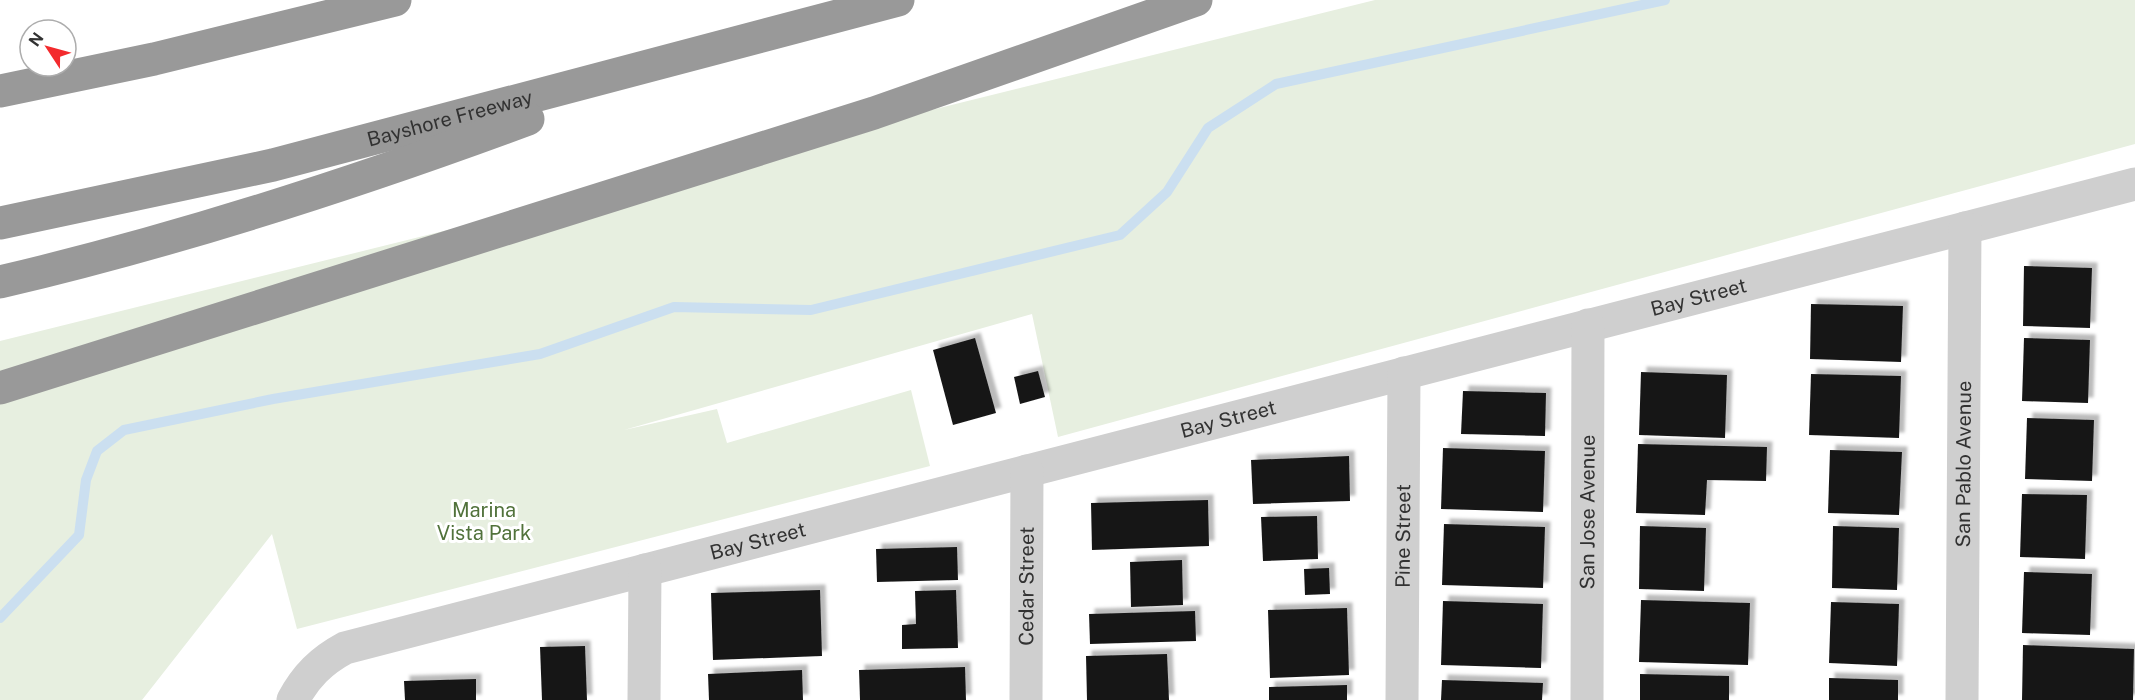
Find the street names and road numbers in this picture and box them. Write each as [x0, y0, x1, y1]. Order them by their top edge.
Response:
street label: Bayshore Freeway [364, 85, 536, 152]
street label: Bay Street [1648, 273, 1749, 321]
street label: San Pablo Avenue [1951, 381, 1976, 547]
street label: Bay Street [1178, 395, 1279, 443]
street label: San Jose Avenue [1575, 435, 1600, 589]
street label: Pine Street [1391, 484, 1415, 588]
street label: Bay Street [707, 517, 808, 565]
street label: Cedar Street [1014, 526, 1039, 646]

